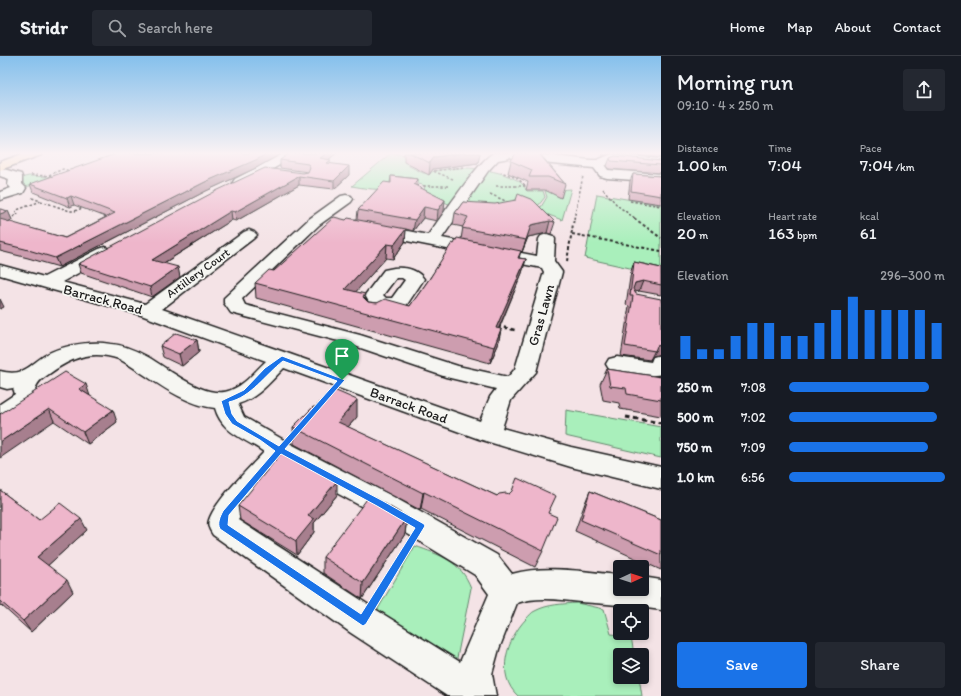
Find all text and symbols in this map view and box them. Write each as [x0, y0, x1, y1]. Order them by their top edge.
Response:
search box [92, 10, 372, 46]
text: Stridr [20, 16, 68, 39]
icon: search [106, 17, 128, 39]
text: Search here [138, 19, 213, 37]
text: Home [730, 19, 765, 36]
text: Map [787, 19, 813, 36]
text: About [835, 19, 871, 36]
text: Contact [893, 19, 941, 36]
text: Morning run [677, 69, 793, 96]
button: share [903, 69, 945, 111]
text: 09:10 · 4 × 250 m [677, 98, 774, 113]
text: Distance [677, 142, 718, 155]
text: Time [768, 142, 792, 155]
text: Pace [860, 142, 882, 155]
text: 1.00 [677, 155, 710, 175]
text: 7:04 [768, 155, 802, 175]
text: 7:04 [860, 155, 893, 175]
text: km [710, 161, 727, 174]
text: /km [893, 161, 915, 174]
text: Elevation [677, 210, 721, 223]
text: Heart rate [768, 210, 817, 223]
text: kcal [860, 210, 879, 223]
text: 20 [677, 223, 696, 243]
text: 163 [768, 223, 794, 243]
text: 61 [860, 223, 877, 243]
text: m [696, 229, 708, 242]
text: bpm [794, 229, 817, 242]
street label: Artillery Court [164, 245, 233, 301]
text: Elevation [677, 268, 729, 283]
text: 296–300 m [880, 268, 945, 283]
street label: Barrack Road [61, 281, 145, 318]
street label: Gras Lawn [525, 282, 558, 348]
pin [325, 339, 359, 380]
icon: arrive [331, 345, 353, 367]
text: 250 m [677, 380, 713, 395]
text: 7:08 [741, 380, 766, 395]
street label: Barrack Road [368, 384, 450, 428]
text: 500 m [677, 410, 714, 425]
text: 7:02 [741, 410, 765, 425]
text: 750 m [677, 440, 712, 455]
text: 7:09 [741, 440, 765, 455]
text: 1.0 km [677, 470, 714, 485]
text: 6:56 [741, 470, 765, 485]
north arrow [613, 560, 649, 596]
map controls [613, 560, 649, 684]
button: locate [613, 604, 649, 640]
button: Save [677, 642, 807, 688]
button: Share [815, 642, 945, 688]
button: layers [613, 648, 649, 684]

